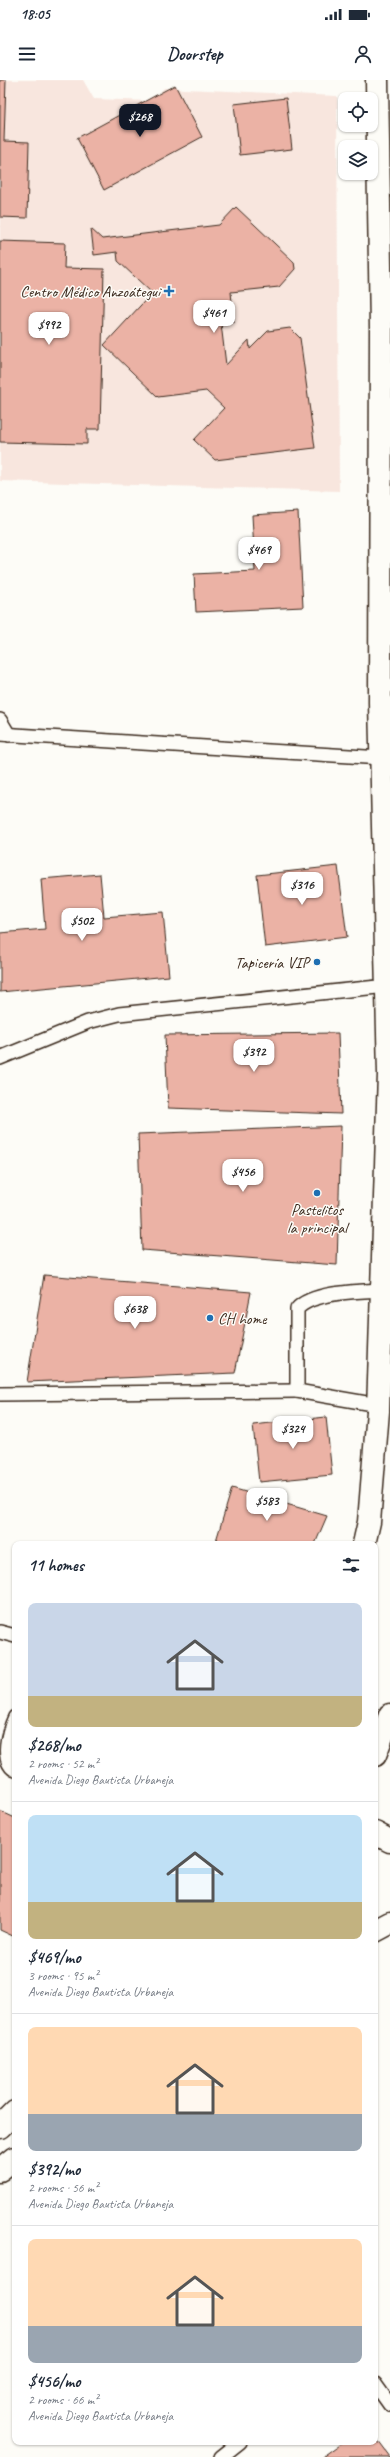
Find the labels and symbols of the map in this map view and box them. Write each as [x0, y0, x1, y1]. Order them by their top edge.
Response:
pin: $268 [116, 104, 164, 138]
place label: Centro Médico Anzoátegui [20, 282, 162, 302]
marker: Centro Médico Anzoátegui [163, 285, 175, 297]
pin: $461 [190, 300, 238, 334]
pin: $992 [25, 312, 73, 346]
pin: $469 [235, 537, 283, 571]
pin: $316 [278, 872, 326, 906]
pin: $502 [58, 908, 106, 942]
place label: Tapicería VIP [235, 953, 311, 973]
marker: Tapicería VIP [312, 957, 322, 967]
pin: $392 [230, 1039, 278, 1073]
pin: $456 [219, 1159, 267, 1193]
marker: Pastelitos la principal [312, 1188, 322, 1198]
place label: Pastelitos la principal [287, 1200, 350, 1238]
pin: $638 [111, 1296, 159, 1330]
place label: CH home [218, 1309, 268, 1329]
marker: CH home [205, 1313, 215, 1323]
pin: $324 [269, 1416, 317, 1450]
pin: $583 [243, 1488, 291, 1522]

